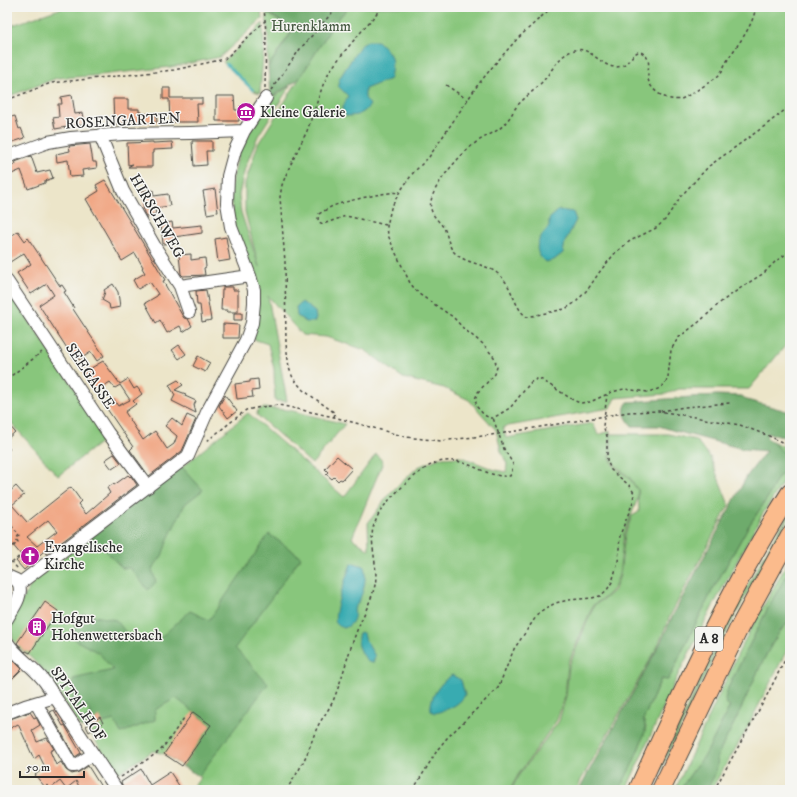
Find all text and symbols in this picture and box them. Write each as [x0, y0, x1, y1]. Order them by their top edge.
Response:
park label: Hurenklamm [271, 17, 351, 36]
museum icon: Kleine Galerie [235, 101, 257, 123]
place label: Kleine Galerie [260, 103, 345, 122]
street label: ROSENGARTEN [65, 108, 181, 134]
street label: HIRSCHWEG [125, 171, 189, 262]
street label: SEEGASSE [61, 339, 119, 413]
place label: Evangelische Kirche [44, 538, 123, 574]
church icon: Evangelische Kirche [19, 545, 41, 567]
place label: Hofgut Hohenwettersbach [51, 609, 162, 645]
building icon: Hofgut Hohenwettersbach [26, 616, 48, 638]
road number: A 8 [695, 627, 723, 651]
street label: SPITALHOF [46, 663, 110, 745]
scale bar [20, 753, 84, 779]
text: 50 m [26, 760, 50, 775]

